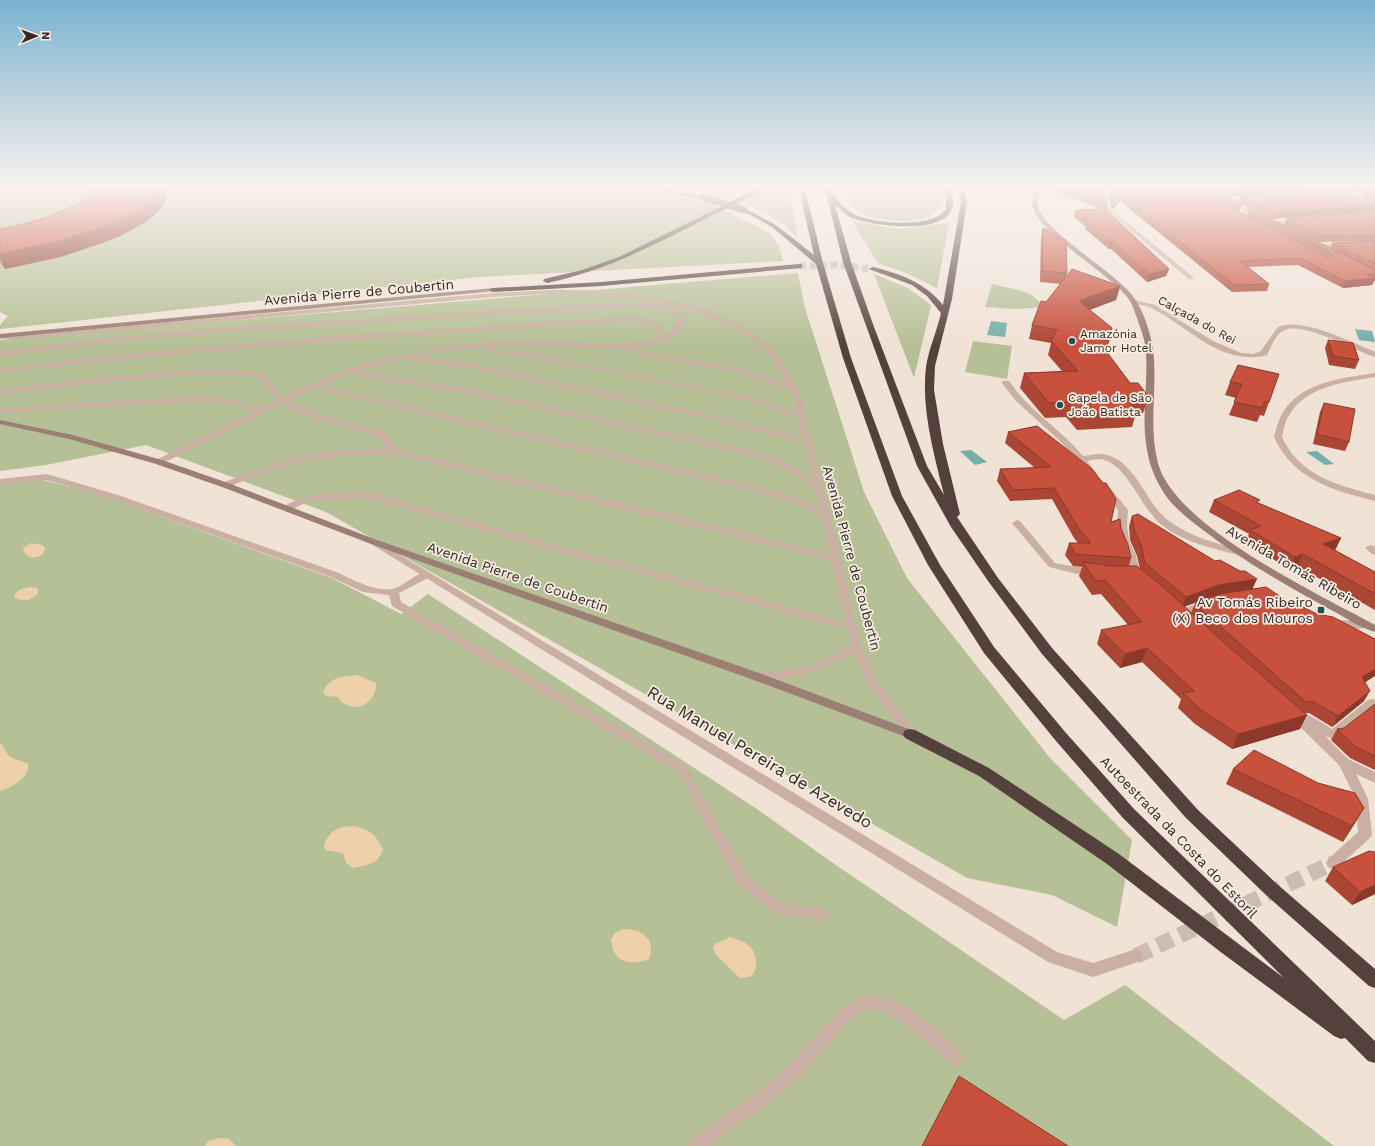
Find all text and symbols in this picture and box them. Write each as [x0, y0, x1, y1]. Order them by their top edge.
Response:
north arrow [16, 16, 56, 56]
text: N [39, 32, 52, 40]
street label: Avenida Pierre de Coubertin [263, 276, 455, 308]
street label: Calçada do Rei [1156, 293, 1238, 347]
place label: Amazónia Jamor Hotel [1080, 327, 1152, 355]
marker: Amazónia Jamor Hotel [1067, 336, 1077, 346]
place label: Capela de São João Batista [1068, 391, 1152, 419]
marker: Capela de São João Batista [1055, 400, 1065, 410]
street label: Avenida Pierre de Coubertin [820, 464, 884, 652]
street label: Avenida Tomás Ribeiro [1224, 522, 1364, 612]
street label: Avenida Pierre de Coubertin [425, 538, 611, 616]
place label: Av Tomás Ribeiro (X) Beco dos Mouros [1172, 594, 1313, 626]
marker: Av Tomás Ribeiro (X) Beco dos Mouros [1316, 605, 1326, 615]
street label: Rua Manuel Pereira de Azevedo [644, 682, 876, 832]
street label: Autoestrada da Costa do Estoril [1097, 753, 1261, 922]

